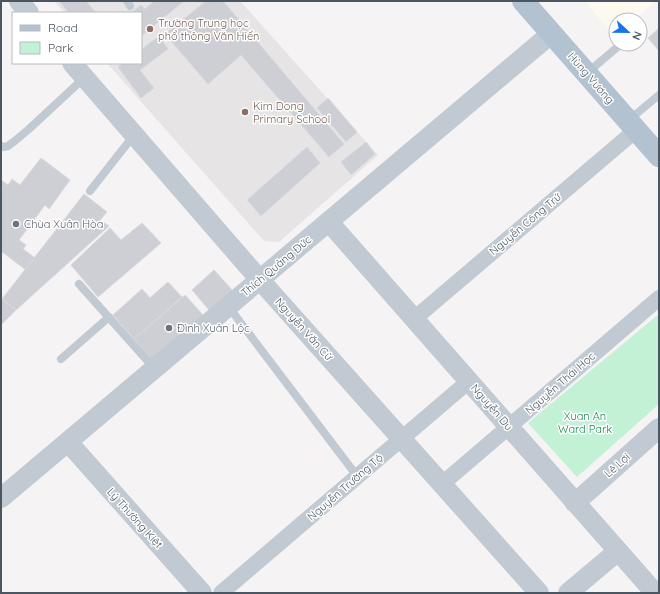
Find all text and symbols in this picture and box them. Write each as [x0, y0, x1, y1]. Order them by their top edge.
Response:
legend [12, 12, 142, 64]
north arrow [608, 12, 648, 52]
place label: Trường Trung học phổ thông Văn Hiến [158, 16, 259, 43]
text: Road [48, 20, 78, 35]
marker: Trường Trung học phổ thông Văn Hiến [145, 24, 155, 34]
text: N [629, 29, 645, 42]
text: Park [48, 40, 73, 55]
street label: Hùng Vương [565, 49, 617, 107]
place label: Kim Dong Primary School [253, 99, 330, 126]
marker: Kim Dong Primary School [240, 107, 250, 117]
street label: Nguyễn Công Trứ [486, 189, 564, 258]
place label: Chùa Xuân Hòa [24, 217, 103, 231]
marker: Chùa Xuân Hòa [11, 219, 21, 229]
street label: Thích Quảng Đức [238, 232, 314, 300]
street label: Nguyễn Văn Cừ [272, 295, 336, 364]
place label: Đình Xuân Lộc [177, 321, 250, 335]
marker: Đình Xuân Lộc [164, 323, 174, 333]
street label: Nguyễn Thái Học [522, 349, 598, 417]
street label: Nguyễn Du [468, 381, 516, 433]
park label: Xuan An Ward Park [558, 409, 612, 436]
street label: Nguyễn Trường Tộ [304, 450, 386, 524]
street label: Lê Lợi [601, 450, 633, 480]
street label: Lý Thường Kiệt [104, 485, 166, 551]

